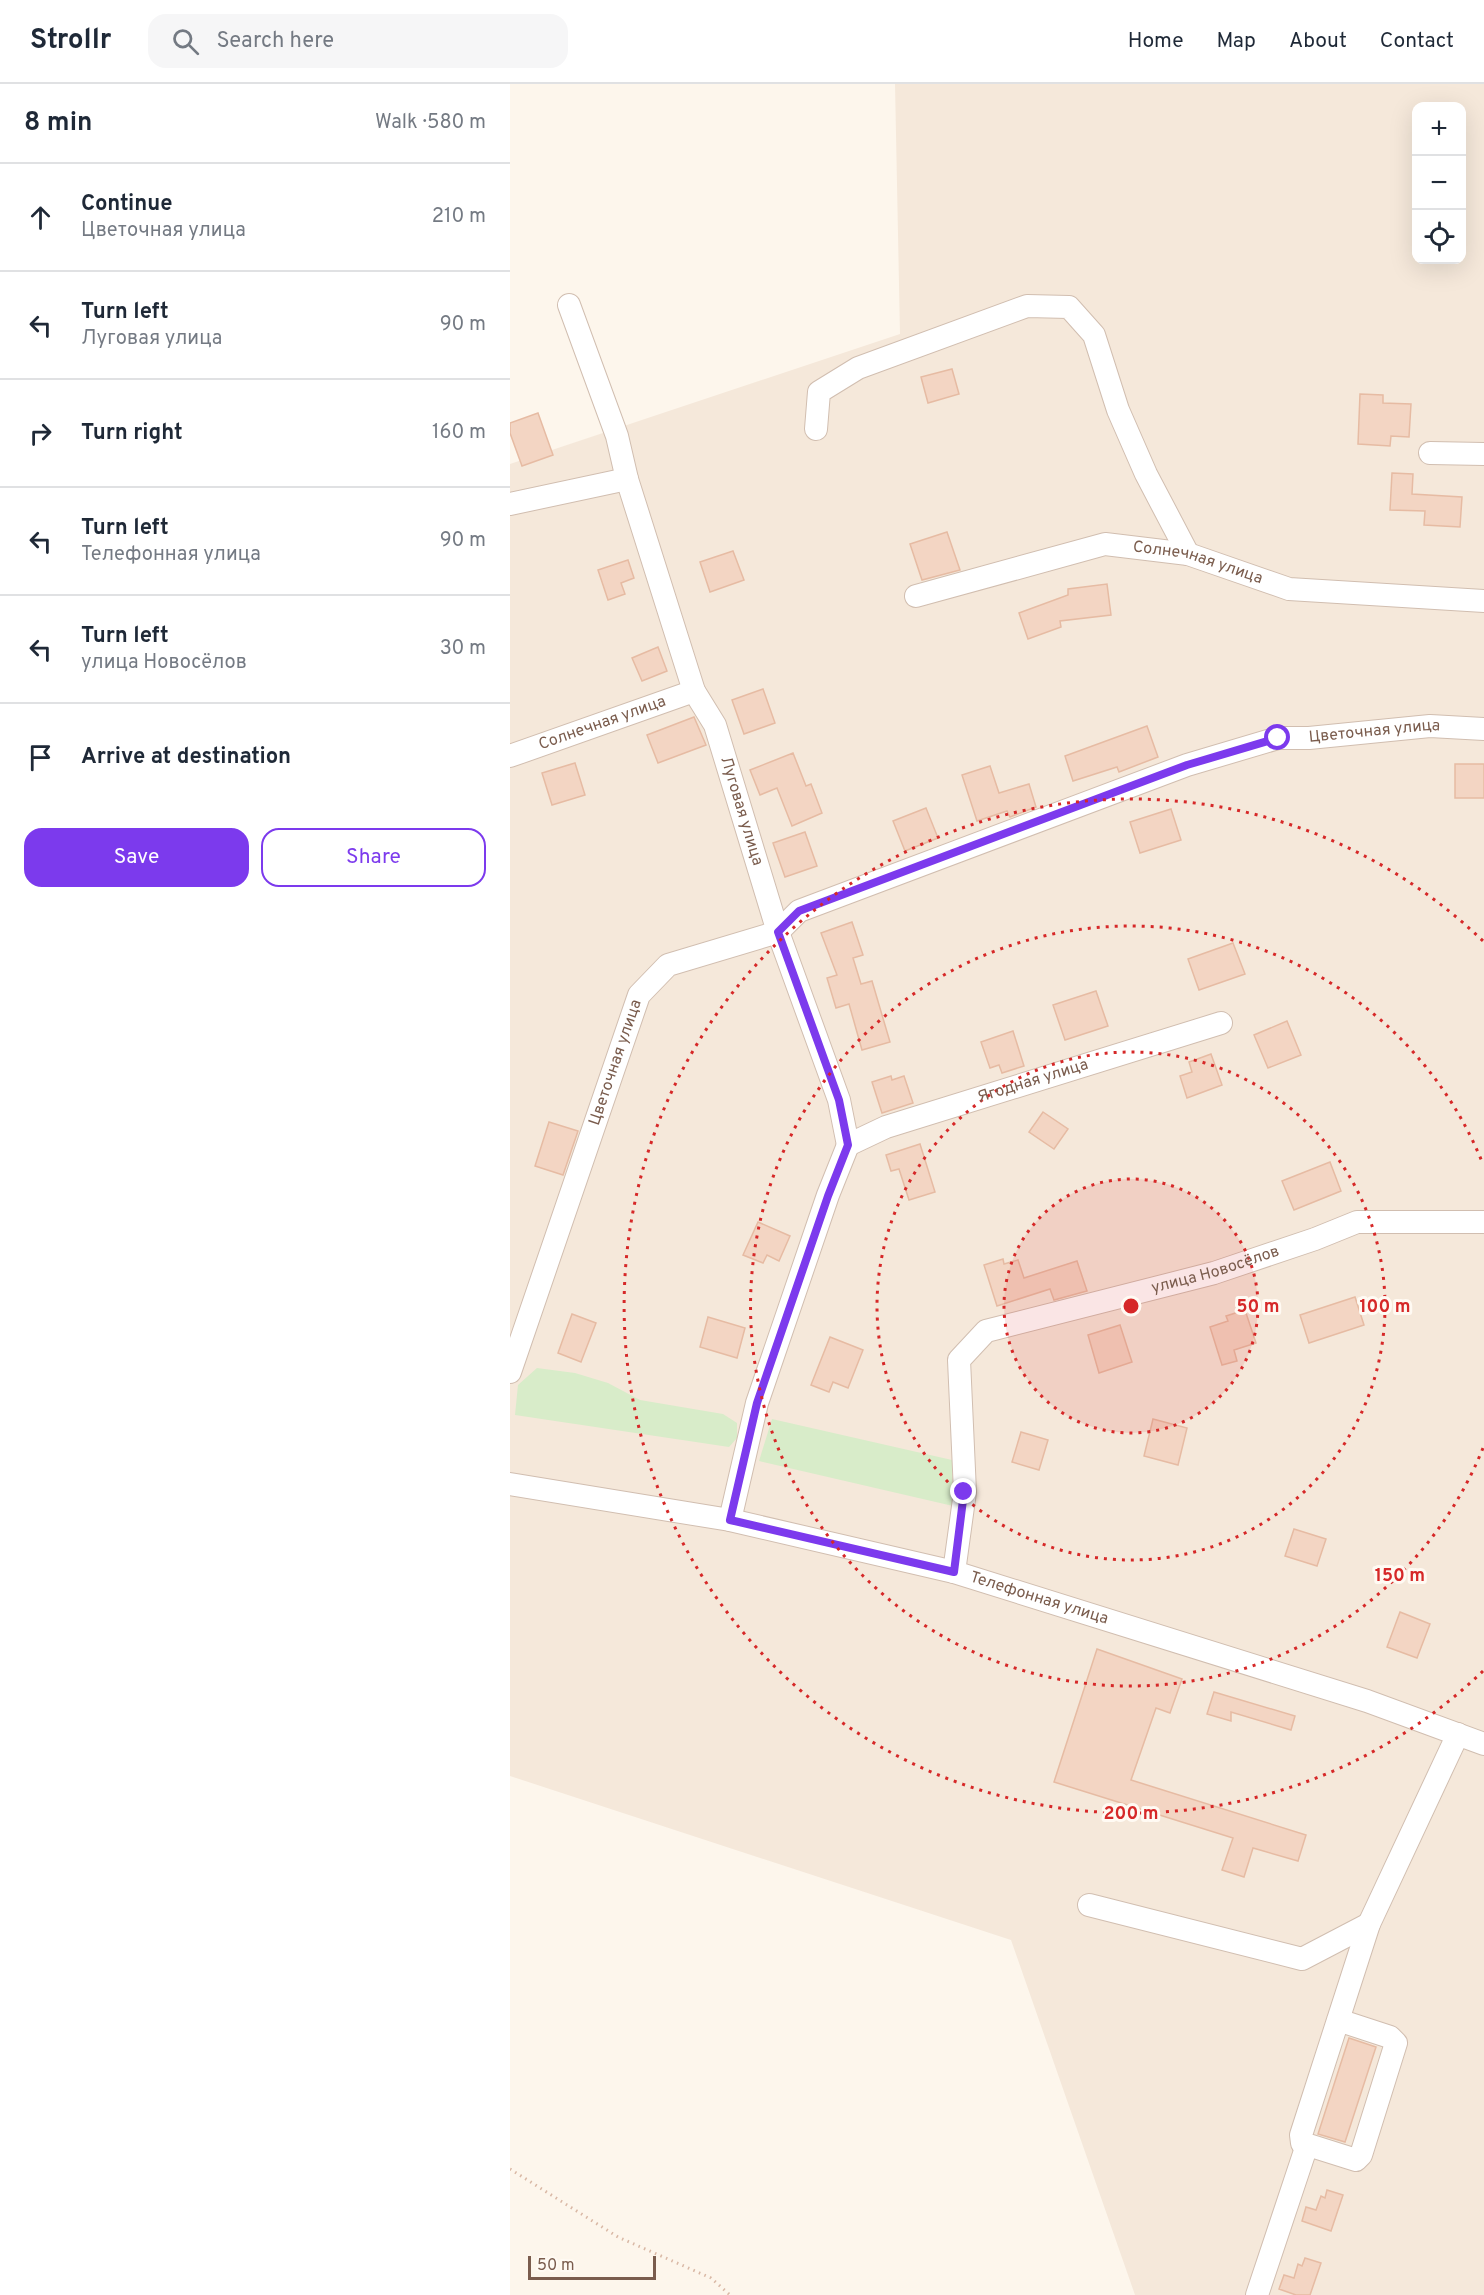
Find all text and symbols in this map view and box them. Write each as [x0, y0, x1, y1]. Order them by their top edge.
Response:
search box [148, 14, 568, 68]
text: Strollr [30, 23, 112, 59]
icon: search [169, 25, 202, 58]
text: Search here [217, 28, 334, 55]
text: Home [1128, 28, 1184, 55]
text: Map [1217, 28, 1256, 55]
text: About [1289, 28, 1347, 55]
text: Contact [1380, 28, 1454, 55]
map controls [1412, 102, 1466, 264]
button: + [1412, 102, 1466, 156]
text: 8 min [24, 107, 92, 140]
text: Walk · 580 m [375, 110, 486, 136]
button: − [1412, 156, 1466, 210]
text: Continue [81, 191, 172, 218]
icon: ahead [24, 201, 57, 234]
text: 210 m [432, 204, 486, 230]
button: locate [1412, 210, 1466, 264]
text: Цветочная улица [81, 218, 246, 244]
text: Turn left [81, 299, 169, 326]
icon: left [24, 309, 57, 342]
text: 90 m [440, 312, 486, 338]
text: Луговая улица [81, 326, 222, 352]
icon: right [24, 417, 57, 450]
text: Turn right [81, 420, 183, 447]
text: 160 m [432, 420, 486, 446]
text: Turn left [81, 515, 169, 542]
icon: left [24, 525, 57, 558]
text: 90 m [440, 528, 486, 554]
street label: Солнечная улица [1132, 537, 1265, 589]
text: Телефонная улица [81, 542, 261, 568]
text: Turn left [81, 623, 169, 650]
icon: left [24, 633, 57, 666]
text: 30 m [440, 636, 486, 662]
text: улица Новосёлов [81, 650, 247, 676]
street label: Солнечная улица [536, 692, 669, 755]
street label: Цветочная улица [1308, 716, 1441, 748]
route start [1264, 724, 1290, 750]
icon: arrive [24, 741, 57, 774]
text: Arrive at destination [81, 744, 291, 771]
street label: Луговая улица [715, 754, 767, 868]
button: Save [24, 828, 249, 887]
button: Share [261, 828, 486, 887]
street label: Цветочная улица [585, 997, 647, 1128]
street label: Ягодная улица [975, 1055, 1091, 1108]
street label: улица Новосёлов [1149, 1242, 1282, 1299]
centre of rings [1121, 1296, 1141, 1316]
text: 50 m [1236, 1296, 1280, 1319]
text: 100 m [1359, 1296, 1411, 1319]
route end [950, 1478, 976, 1504]
text: 150 m [1375, 1565, 1425, 1588]
street label: Телефонная улица [967, 1568, 1111, 1630]
text: 200 m [1103, 1803, 1159, 1826]
scale bar [528, 2253, 656, 2280]
text: 50 m [537, 2256, 575, 2276]

